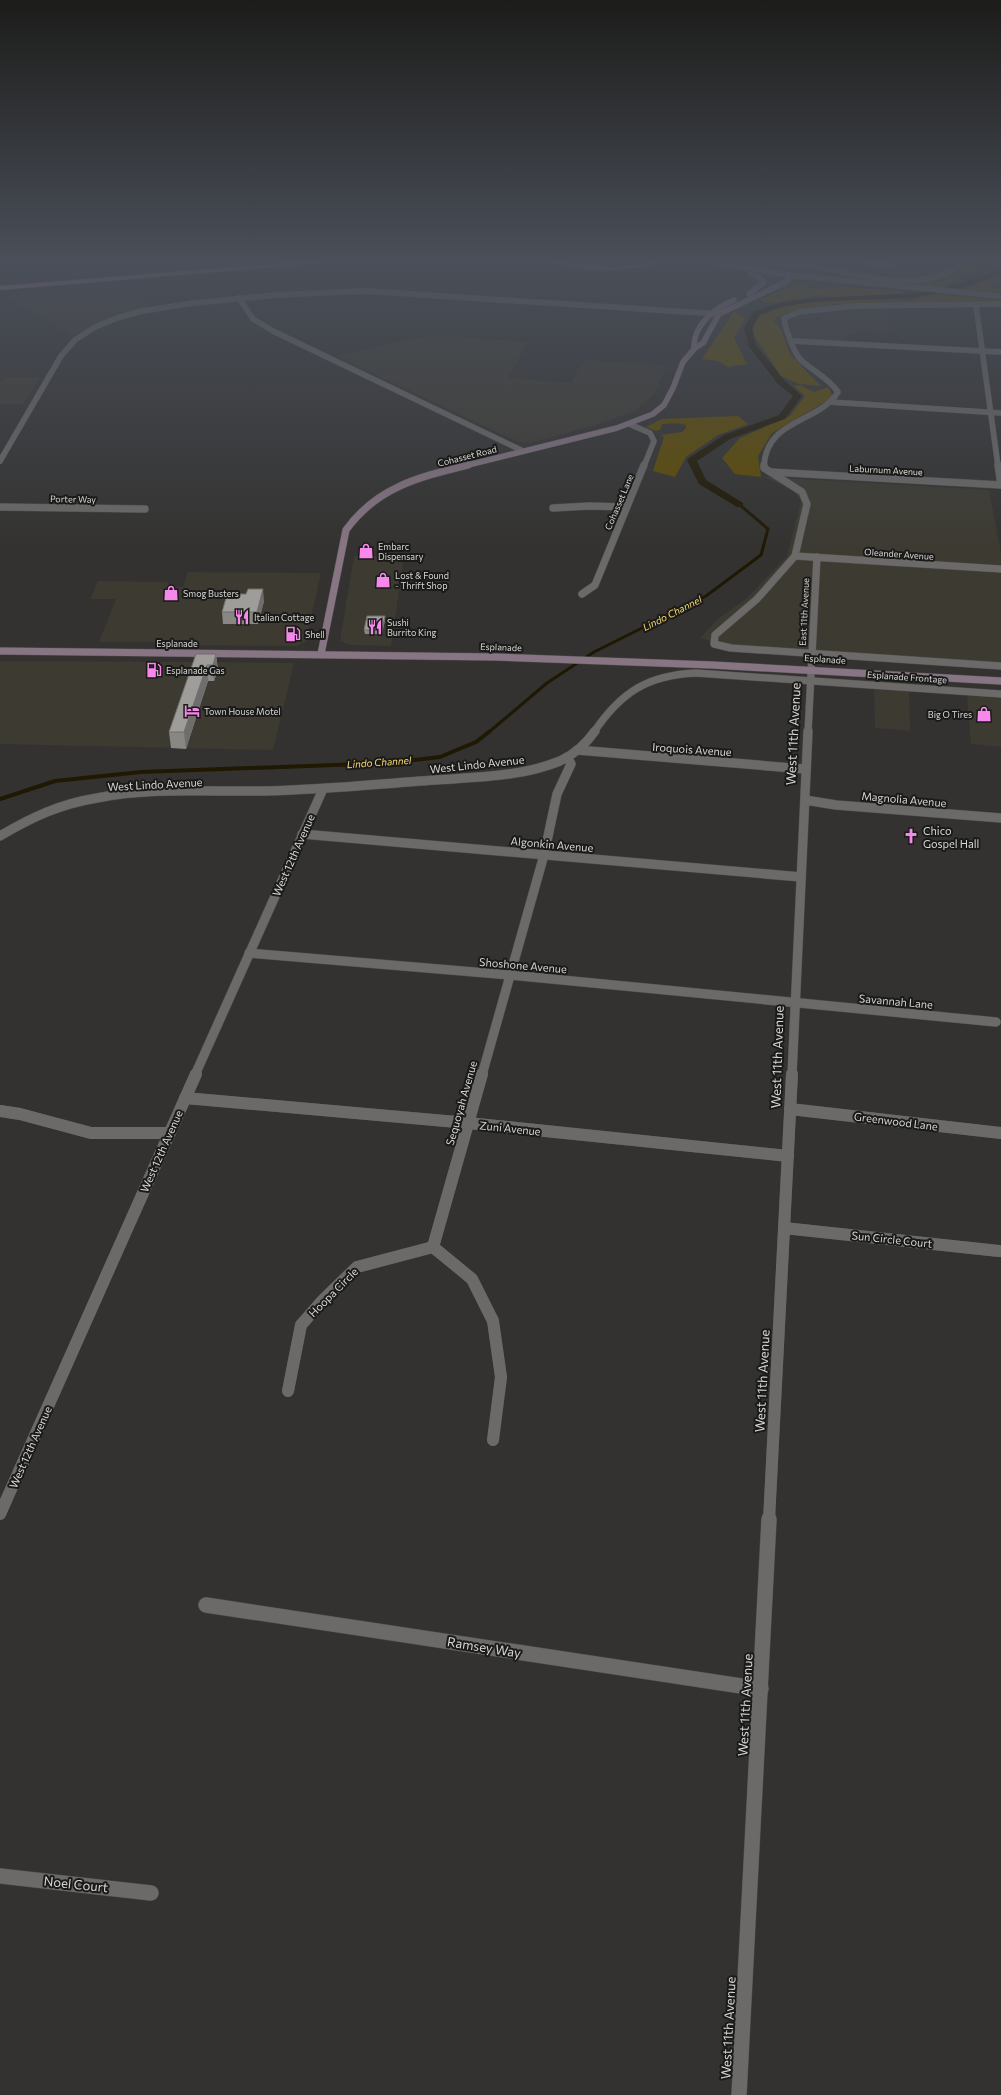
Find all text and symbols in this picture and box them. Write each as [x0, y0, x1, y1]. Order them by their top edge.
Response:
street label: Cohasset Road [436, 443, 498, 469]
street label: Laburnum Avenue [849, 463, 923, 477]
street label: Cohasset Lane [602, 472, 636, 532]
street label: Porter Way [50, 493, 96, 505]
place label: Embarc Dispensary [378, 541, 424, 562]
shop icon: Embarc Dispensary [357, 542, 375, 560]
street label: Oleander Avenue [864, 546, 934, 562]
place label: Lost & Found - Thrift Shop [395, 570, 449, 591]
shop icon: Lost & Found - Thrift Shop [374, 571, 392, 589]
street label: East 11th Avenue [797, 578, 811, 646]
shop icon: Smog Busters [162, 584, 180, 602]
place label: Smog Busters [183, 588, 239, 599]
water label: Lindo Channel [640, 593, 704, 633]
restaurant icon: Italian Cottage [233, 608, 251, 626]
place label: Italian Cottage [254, 612, 314, 623]
place label: Sushi Burrito King [387, 617, 437, 638]
restaurant icon: Sushi Burrito King [366, 618, 384, 636]
fuel station icon: Shell [284, 625, 302, 643]
place label: Shell [305, 629, 325, 640]
street label: Esplanade [156, 638, 198, 649]
street label: Esplanade [480, 641, 522, 653]
street label: Esplanade [804, 652, 846, 666]
fuel station icon: Esplanade Gas [145, 661, 163, 679]
place label: Esplanade Gas [166, 665, 225, 676]
street label: Esplanade Frontage [867, 669, 948, 685]
street label: West 11th Avenue [782, 682, 804, 786]
hotel icon: Town House Motel [183, 702, 201, 720]
shop icon: Big O Tires [975, 705, 993, 723]
place label: Town House Motel [204, 706, 281, 717]
place label: Big O Tires [928, 709, 972, 720]
street label: Iroquois Avenue [652, 740, 732, 758]
street label: West Lindo Avenue [429, 753, 525, 775]
water label: Lindo Channel [346, 754, 412, 770]
street label: West Lindo Avenue [107, 775, 203, 793]
street label: Magnolia Avenue [861, 789, 947, 809]
street label: West 12th Avenue [269, 812, 317, 898]
place label: Chico Gospel Hall [923, 824, 979, 850]
church icon: Chico Gospel Hall [902, 827, 920, 845]
street label: Algonkin Avenue [510, 834, 594, 854]
street label: Shoshone Avenue [479, 955, 568, 975]
street label: Savannah Lane [858, 991, 934, 1011]
street label: West 11th Avenue [767, 1005, 787, 1109]
street label: Sequoyah Avenue [443, 1059, 479, 1147]
street label: West 12th Avenue [137, 1108, 185, 1194]
street label: Greenwood Lane [853, 1109, 939, 1133]
street label: Zuni Avenue [479, 1118, 541, 1138]
street label: Sun Circle Court [851, 1228, 933, 1250]
street label: Hoopa Circle [306, 1265, 360, 1319]
street label: West 11th Avenue [751, 1329, 773, 1433]
street label: West 12th Avenue [6, 1404, 54, 1490]
street label: Ramsey Way [446, 1633, 522, 1661]
street label: West 11th Avenue [734, 1653, 756, 1757]
street label: Noel Court [43, 1873, 109, 1895]
street label: West 11th Avenue [717, 1976, 739, 2080]

